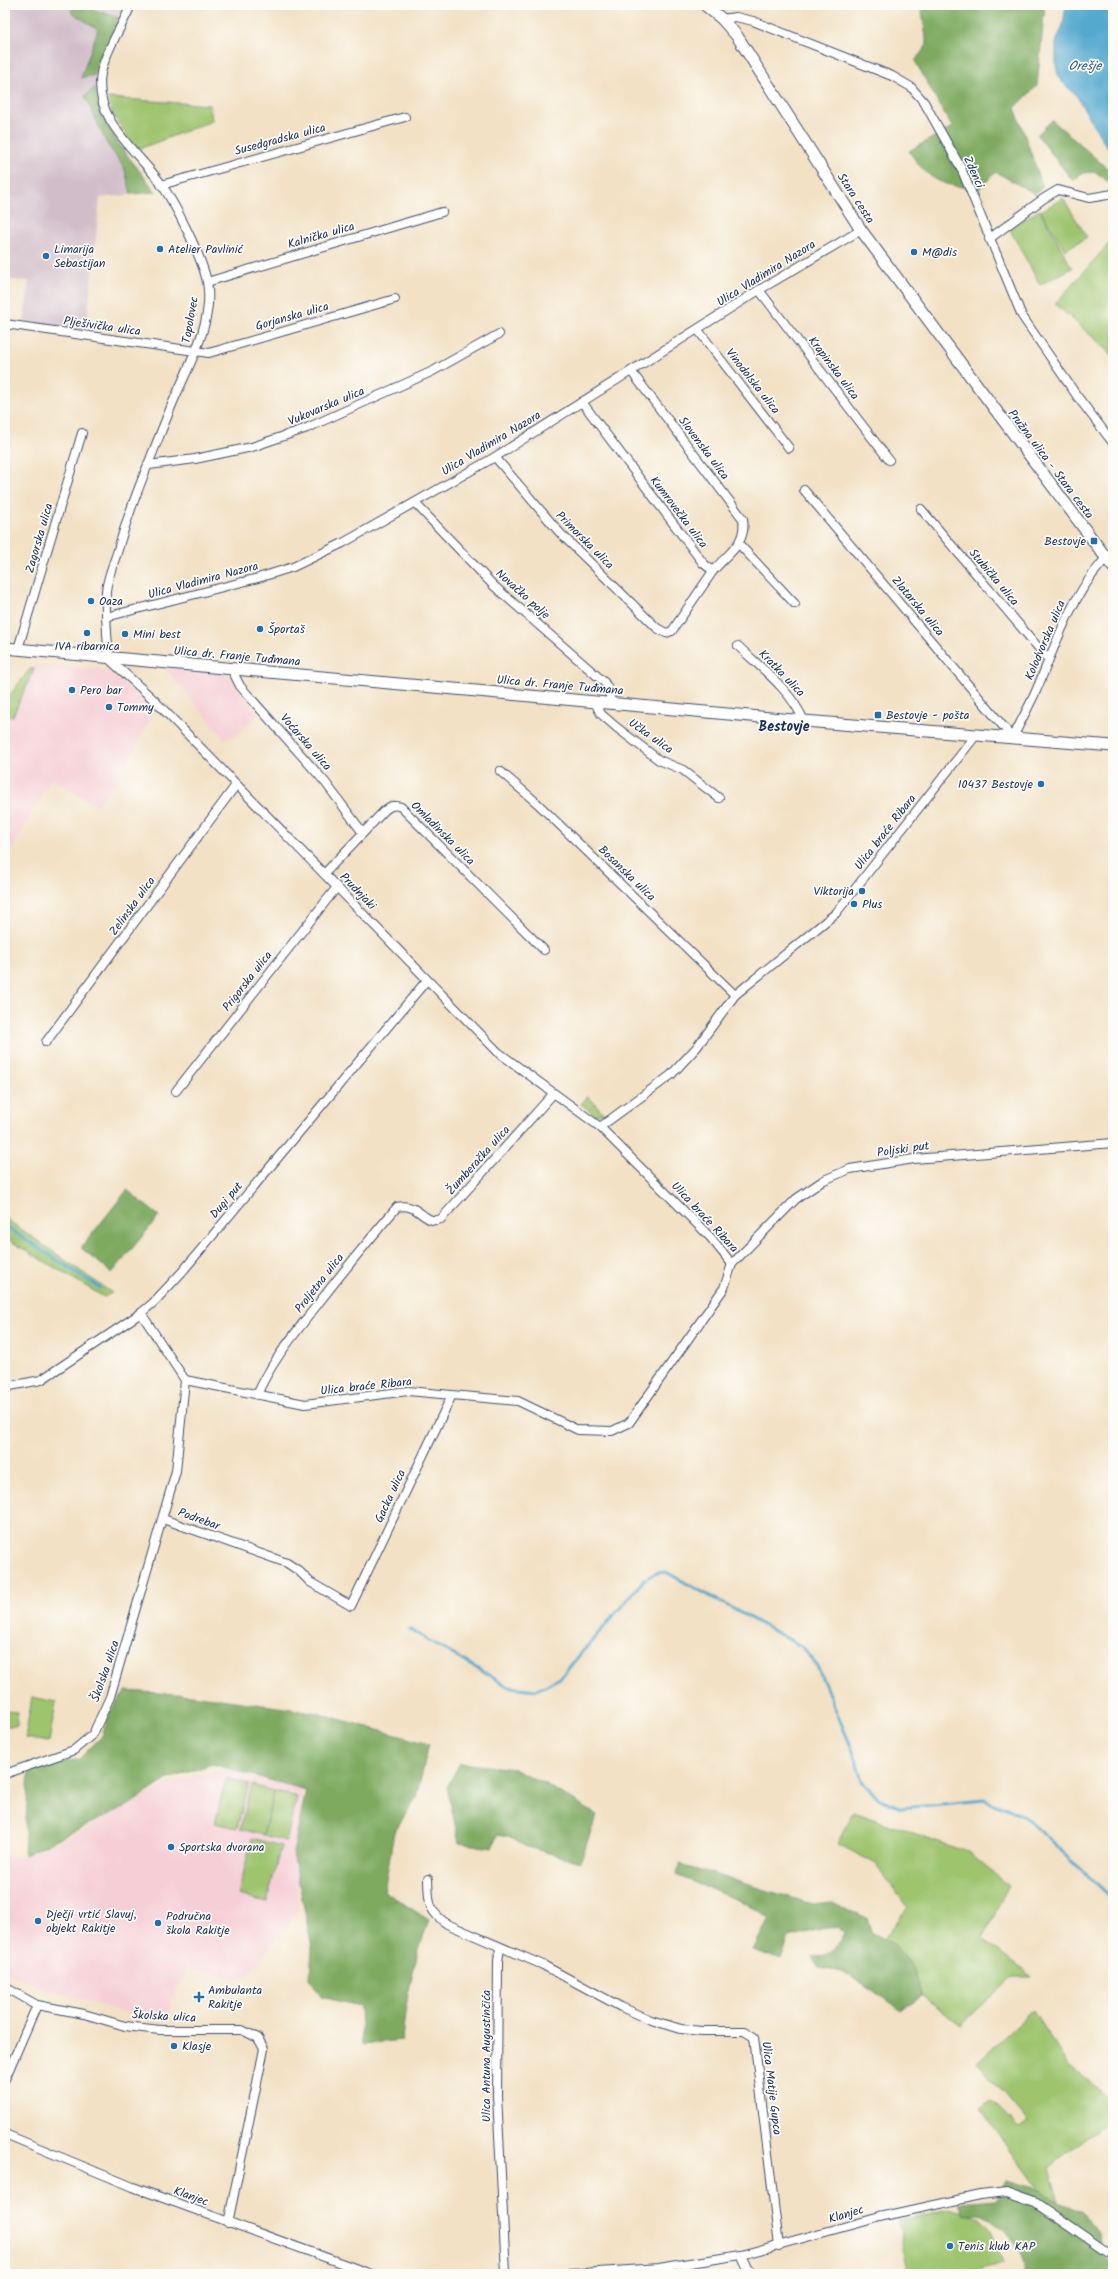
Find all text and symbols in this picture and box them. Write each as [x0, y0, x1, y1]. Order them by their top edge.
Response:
water label: Orešje [1069, 56, 1103, 77]
street label: Susedgradska ulica [232, 118, 328, 161]
street label: Zdenci [958, 153, 989, 192]
street label: Stara cesta [832, 169, 879, 228]
street label: Kalnička ulica [285, 217, 357, 254]
street label: Ulica Vladimira Nazora [713, 235, 820, 312]
place label: Limarija Sebastijan [54, 240, 105, 273]
place label: Atelier Pavlinić [168, 240, 244, 259]
place label: M@dis [922, 243, 957, 262]
marker: Atelier Pavlinić [155, 244, 165, 254]
marker: M@dis [909, 247, 919, 257]
marker: Limarija Sebastijan [41, 251, 51, 261]
street label: Topolovec [177, 295, 204, 345]
street label: Gorjanska ulica [253, 297, 331, 336]
street label: Plješivička ulica [62, 312, 142, 341]
street label: Krapinska ulica [803, 332, 864, 404]
street label: Vinodolska ulica [721, 344, 785, 419]
street label: Vukovarska ulica [285, 382, 368, 431]
street label: Pružna ulica - Stara cesta [1003, 405, 1098, 523]
street label: Ulica Vladimira Nazora [438, 406, 545, 481]
street label: Slovenska ulica [673, 413, 734, 484]
street label: Kumrovečka ulica [645, 472, 712, 553]
street label: Zagorska ulica [20, 501, 59, 575]
street label: Primorska ulica [551, 507, 619, 574]
place label: Bestovje [1044, 532, 1087, 551]
marker: Bestovje [1089, 536, 1099, 546]
street label: Stubička ulica [964, 544, 1024, 610]
street label: Ulica Vladimira Nazora [146, 557, 261, 604]
street label: Novačko polje [491, 565, 555, 625]
street label: Zlatarska ulica [887, 572, 949, 641]
place label: Oaza [99, 592, 123, 611]
marker: Oaza [86, 596, 96, 606]
street label: Kolodvorska ulica [1020, 597, 1071, 683]
place label: Športaš [268, 620, 306, 639]
marker: Športaš [255, 624, 265, 634]
place label: Mini best [133, 625, 181, 644]
marker: IVA ribarnica [82, 628, 92, 638]
marker: Mini best [120, 629, 130, 639]
place label: IVA ribarnica [54, 637, 120, 656]
street label: Ulica dr. Franje Tuđmana [173, 641, 302, 672]
street label: Kratka ulica [754, 645, 810, 702]
street label: Ulica dr. Franje Tuđmana [496, 670, 625, 701]
place label: Pero bar [80, 681, 123, 700]
marker: Pero bar [67, 685, 77, 695]
place label: Tommy [117, 698, 154, 717]
marker: Tommy [104, 702, 114, 712]
place label: Bestovje - pošta [886, 706, 970, 725]
street label: Voćarska ulica [275, 709, 336, 775]
marker: Bestovje - pošta [873, 710, 883, 720]
street label: Učka ulica [624, 714, 677, 759]
district label: Bestovje [758, 716, 810, 738]
place label: 10437 Bestovje [958, 775, 1034, 794]
marker: 10437 Bestovje [1036, 779, 1046, 789]
street label: Ulica braće Ribara [850, 790, 921, 874]
street label: Omladinska ulica [406, 797, 479, 870]
street label: Bosanska ulica [593, 841, 660, 906]
street label: Prudnjaki [335, 868, 381, 915]
street label: Zelinska ulica [105, 873, 161, 940]
place label: Viktorija [814, 882, 854, 901]
marker: Viktorija [857, 886, 867, 896]
place label: Plus [862, 895, 882, 914]
marker: Plus [849, 899, 859, 909]
street label: Prigorska ulica [218, 947, 277, 1016]
street label: Žumberačka ulica [442, 1121, 515, 1199]
street label: Poljski put [876, 1136, 931, 1163]
street label: Dugi put [205, 1177, 248, 1223]
street label: Ulica braće Ribara [666, 1177, 743, 1258]
street label: Proljetna ulica [290, 1249, 349, 1317]
street label: Ulica braće Ribara [319, 1372, 413, 1401]
street label: Gacka ulica [370, 1466, 411, 1526]
street label: Podrebar [175, 1503, 223, 1536]
street label: Školska ulica [86, 1637, 125, 1705]
place label: Sportska dvorana [179, 1838, 265, 1857]
marker: Sportska dvorana [166, 1842, 176, 1852]
place label: Dječji vrtić Slavuj, objekt Rakitje [46, 1905, 137, 1938]
place label: Područna škola Rakitje [166, 1907, 230, 1940]
marker: Dječji vrtić Slavuj, objekt Rakitje [33, 1916, 43, 1926]
marker: Područna škola Rakitje [153, 1918, 163, 1928]
place label: Ambulanta Rakitje [208, 1981, 263, 2014]
street label: Ulica Antuna Augustinčića [477, 1989, 496, 2122]
marker: Ambulanta Rakitje [193, 1991, 205, 2003]
street label: Školska ulica [131, 2005, 197, 2028]
place label: Klasje [182, 2037, 212, 2056]
street label: Ulica Matije Gupca [756, 2040, 787, 2136]
marker: Klasje [169, 2041, 179, 2051]
street label: Klanjec [171, 2181, 211, 2212]
street label: Klanjec [826, 2200, 866, 2229]
place label: Tenis klub KAP [958, 2237, 1036, 2256]
marker: Tenis klub KAP [945, 2241, 955, 2251]

